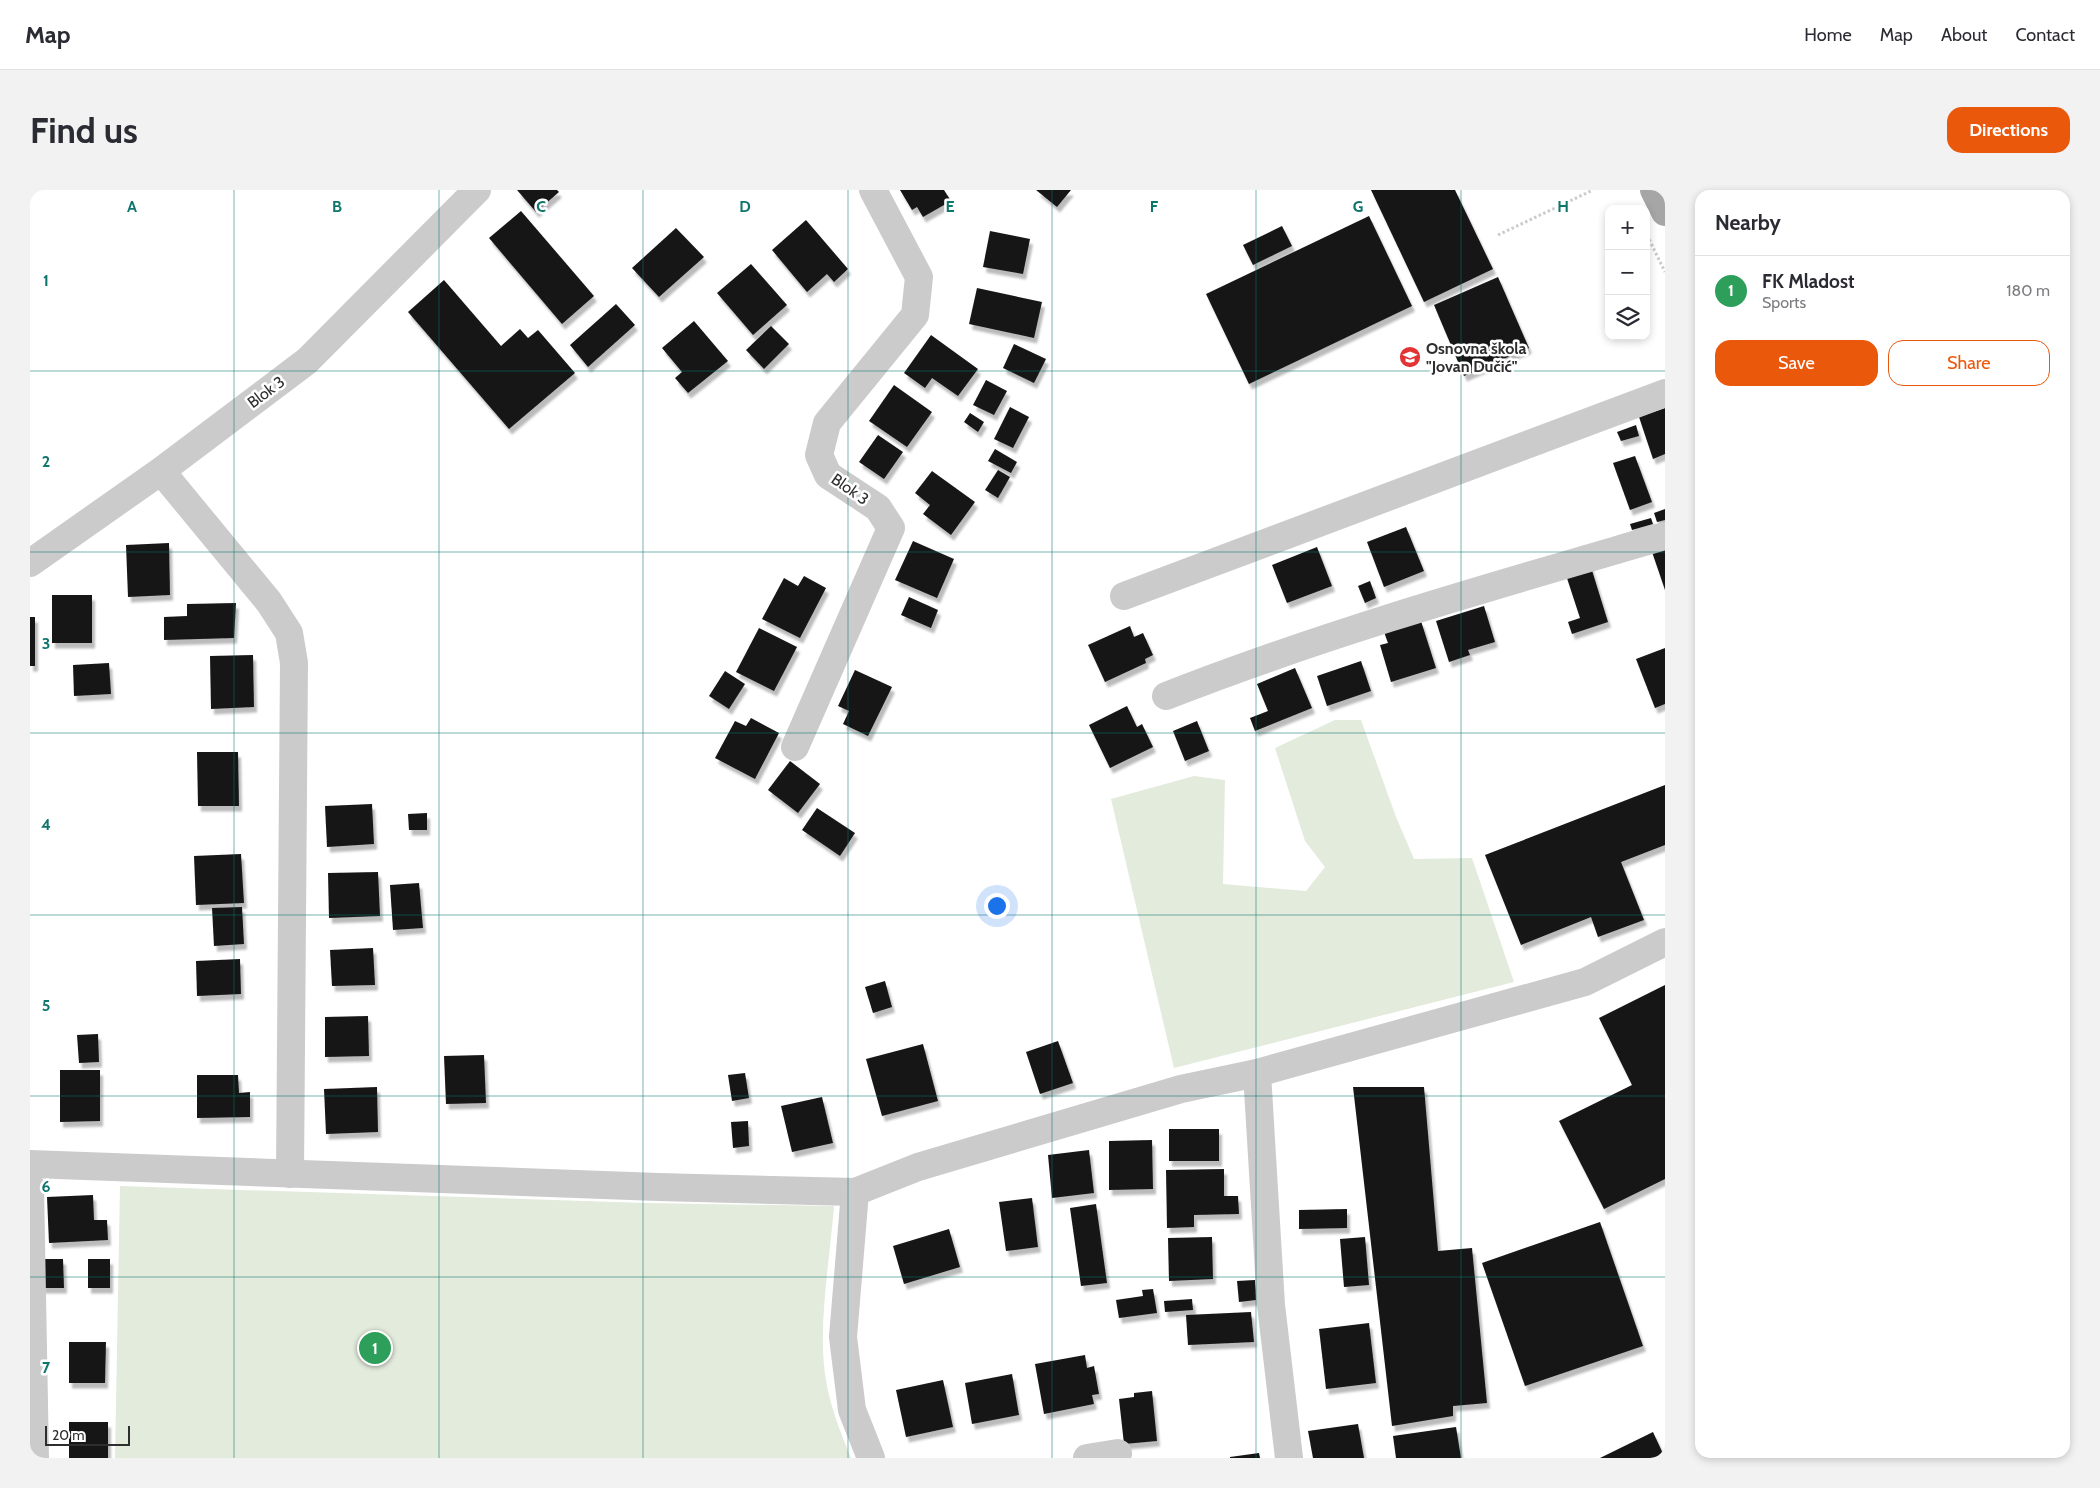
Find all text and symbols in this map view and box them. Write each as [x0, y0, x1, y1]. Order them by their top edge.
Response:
text: Map [25, 20, 71, 49]
text: Home [1804, 24, 1852, 46]
text: Map [1880, 24, 1913, 46]
text: About [1941, 24, 1987, 46]
text: Contact [2015, 24, 2075, 46]
button: Directions [1947, 107, 2070, 153]
text: Find us [30, 109, 138, 152]
text: A [127, 197, 137, 216]
text: B [332, 197, 342, 216]
text: C [536, 197, 546, 216]
text: D [739, 197, 751, 216]
text: E [945, 197, 955, 216]
text: F [1150, 197, 1159, 216]
text: G [1353, 197, 1363, 216]
text: H [1557, 197, 1569, 216]
map controls [1605, 205, 1650, 340]
button: + [1605, 205, 1650, 250]
text: Nearby [1715, 210, 1781, 235]
button: − [1605, 250, 1650, 295]
text: FK Mladost [1762, 270, 1854, 293]
text: 1 [43, 271, 49, 290]
text: 1 [1728, 281, 1734, 300]
text: 180 m [2006, 281, 2050, 300]
text: Sports [1762, 293, 1806, 312]
button: layers [1605, 295, 1650, 340]
place label: Osnovna škola "Jovan Dučić" [1426, 339, 1527, 376]
button: Save [1715, 340, 1878, 386]
button: Share [1888, 340, 2050, 386]
school or university icon: Osnovna škola "Jovan Dučić" [1398, 345, 1422, 369]
street label: Blok 3 [244, 372, 288, 412]
text: 2 [42, 452, 50, 471]
street label: Blok 3 [828, 469, 872, 509]
text: 3 [42, 634, 50, 653]
text: 4 [41, 815, 51, 834]
your location [984, 893, 1010, 919]
text: 5 [42, 996, 50, 1015]
text: 6 [42, 1177, 51, 1196]
pin: 1 [359, 1329, 391, 1367]
text: 7 [42, 1358, 51, 1377]
scale bar [45, 1423, 130, 1446]
text: 20 m [52, 1426, 85, 1444]

